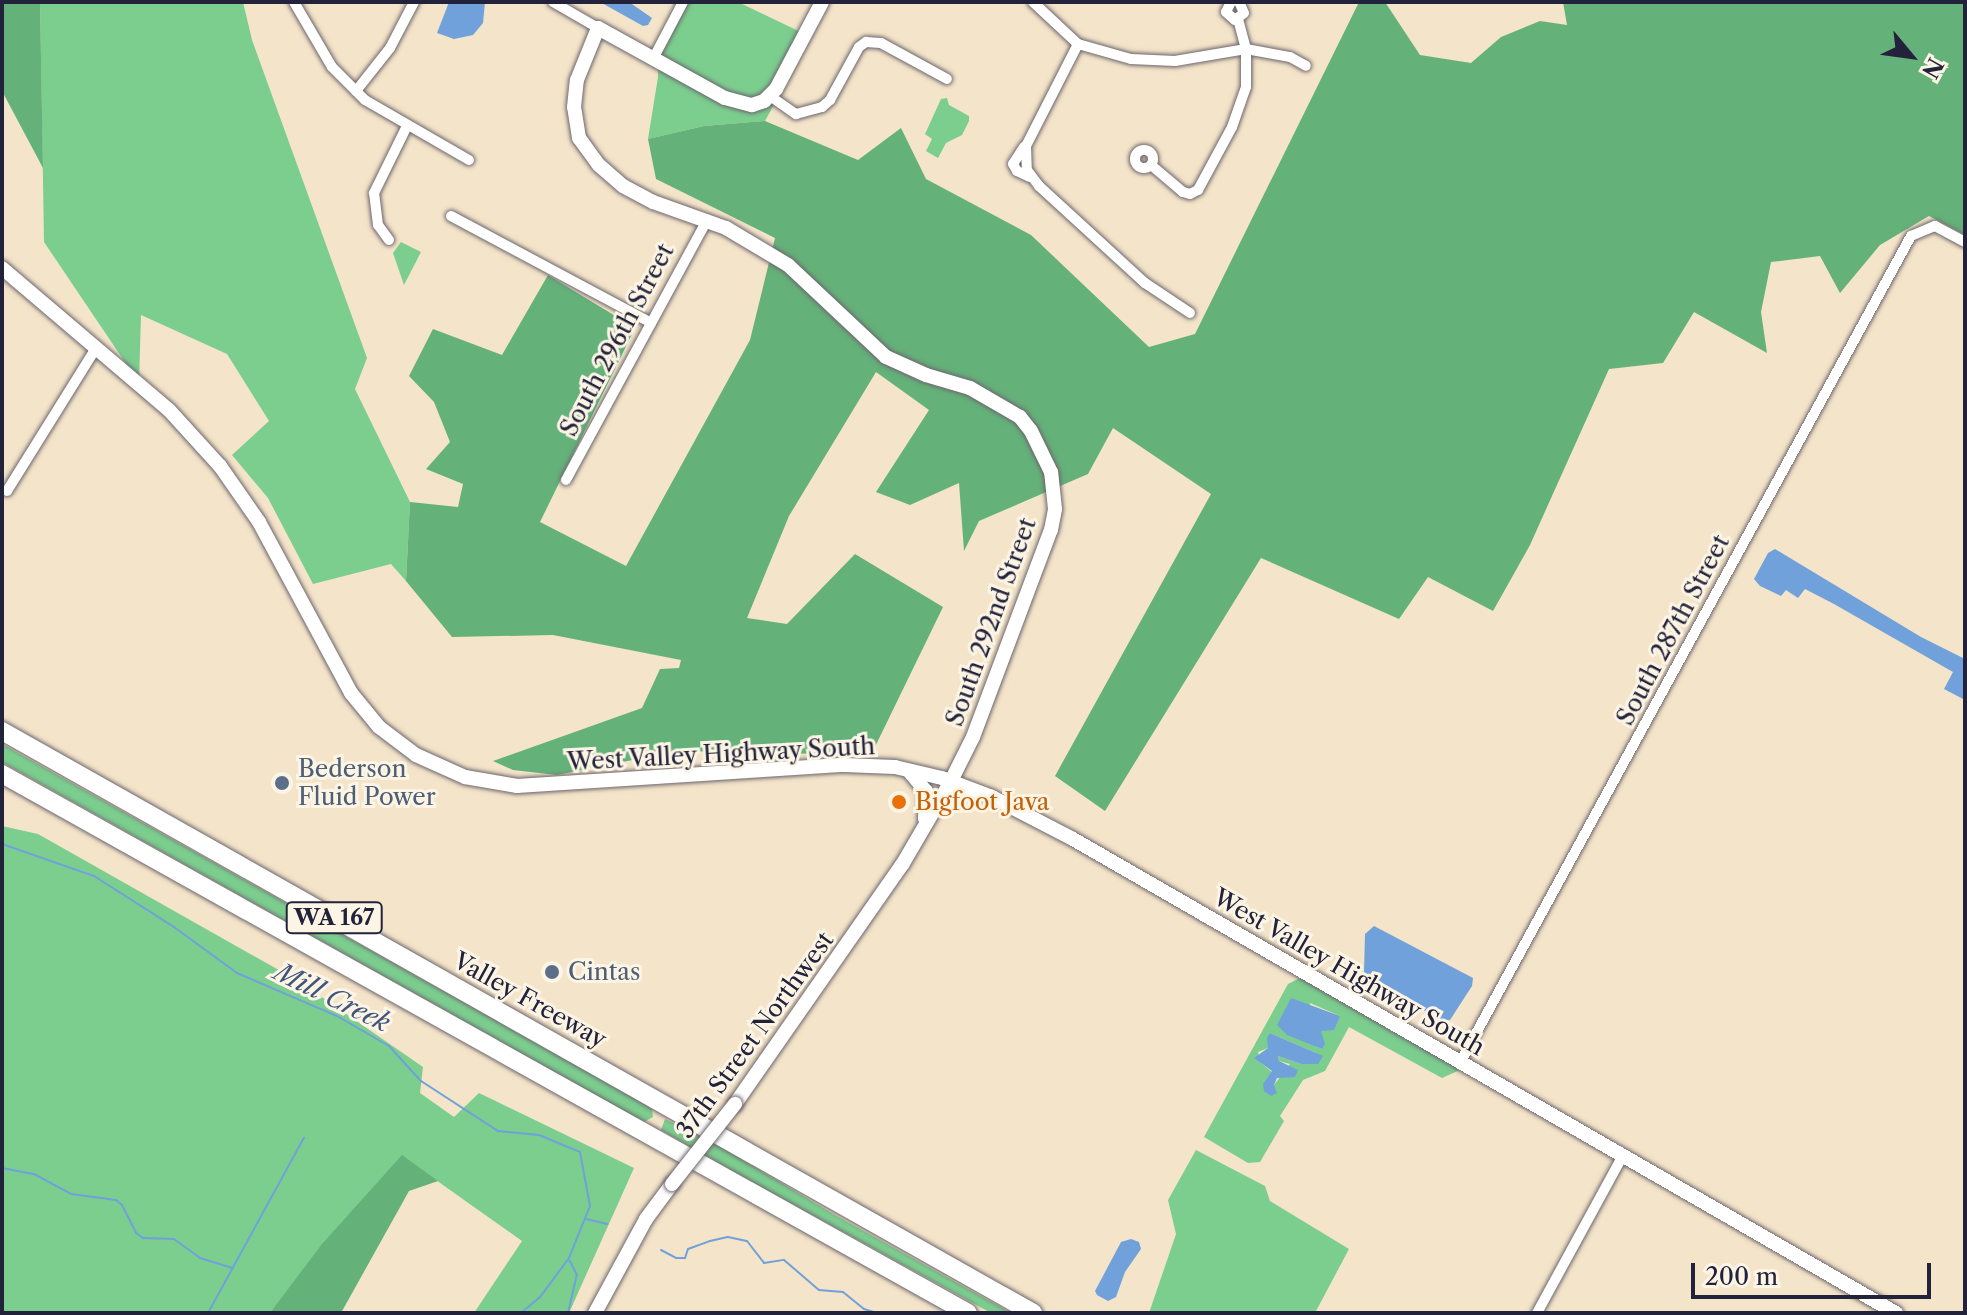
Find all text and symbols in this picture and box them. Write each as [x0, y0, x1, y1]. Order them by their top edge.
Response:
north arrow [1871, 16, 1951, 96]
text: N [1916, 53, 1949, 83]
street label: South 296th Street [554, 239, 680, 441]
street label: South 292nd Street [940, 514, 1042, 730]
street label: South 287th Street [1611, 530, 1735, 730]
street label: West Valley Highway South [565, 731, 877, 777]
place label: Bederson Fluid Power [298, 755, 436, 811]
marker: Bederson Fluid Power [273, 774, 291, 792]
place label: Bigfoot Java [915, 788, 1049, 816]
marker: Bigfoot Java [890, 793, 908, 811]
street label: West Valley Highway South [1207, 882, 1491, 1062]
road number: WA 167 [284, 900, 384, 936]
street label: 37th Street Northwest [671, 926, 839, 1144]
street label: Valley Freeway [448, 946, 612, 1054]
water label: Mill Creek [269, 957, 395, 1039]
place label: Cintas [568, 958, 640, 986]
marker: Cintas [543, 963, 561, 981]
scale bar [1695, 1247, 1935, 1297]
text: 200 m [1705, 1262, 1778, 1291]

